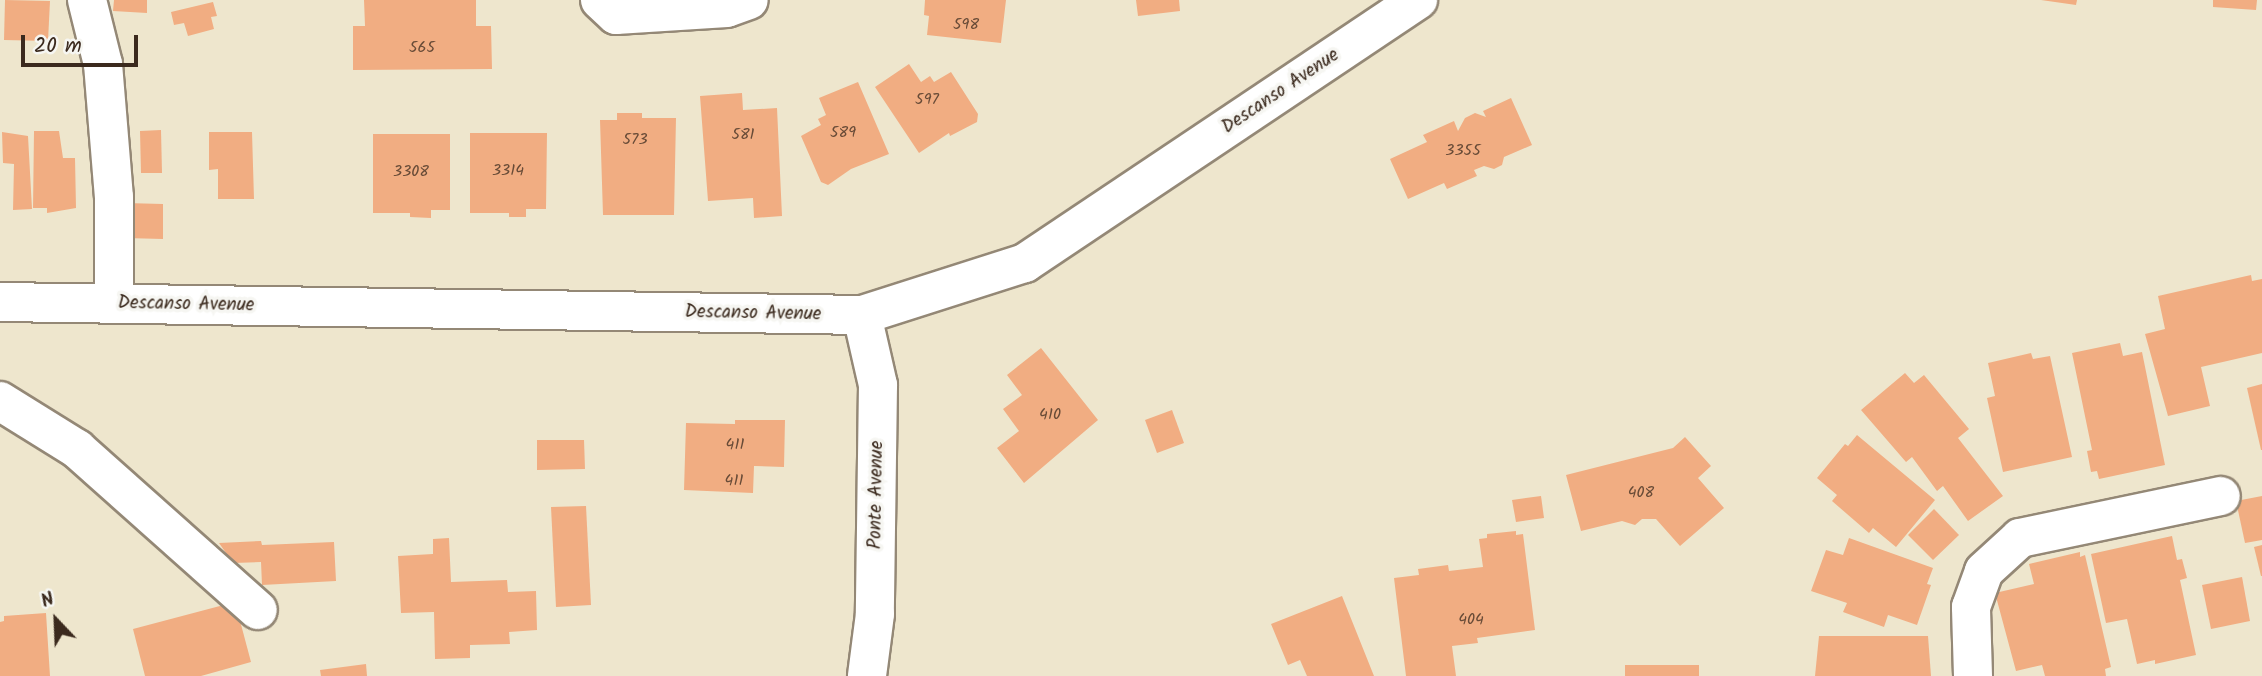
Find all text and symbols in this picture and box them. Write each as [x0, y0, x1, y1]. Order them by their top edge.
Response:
house number: 598 [953, 15, 979, 35]
scale bar [24, 21, 142, 65]
text: 20 m [34, 30, 82, 63]
house number: 565 [409, 38, 435, 58]
street label: Descanso Avenue [1218, 44, 1344, 140]
house number: 597 [915, 90, 939, 110]
house number: 589 [830, 123, 856, 143]
house number: 581 [731, 125, 755, 145]
house number: 573 [622, 130, 648, 150]
house number: 3355 [1445, 141, 1481, 161]
house number: 3314 [492, 161, 524, 181]
house number: 3308 [393, 162, 429, 182]
street label: Descanso Avenue [117, 292, 255, 318]
street label: Descanso Avenue [684, 301, 822, 327]
house number: 410 [1039, 405, 1061, 425]
house number: 411 [726, 435, 744, 455]
street label: Ponte Avenue [865, 441, 889, 549]
house number: 411 [725, 471, 743, 491]
house number: 408 [1628, 483, 1654, 503]
north arrow [21, 585, 91, 655]
text: N [36, 585, 59, 617]
house number: 404 [1458, 610, 1484, 630]

